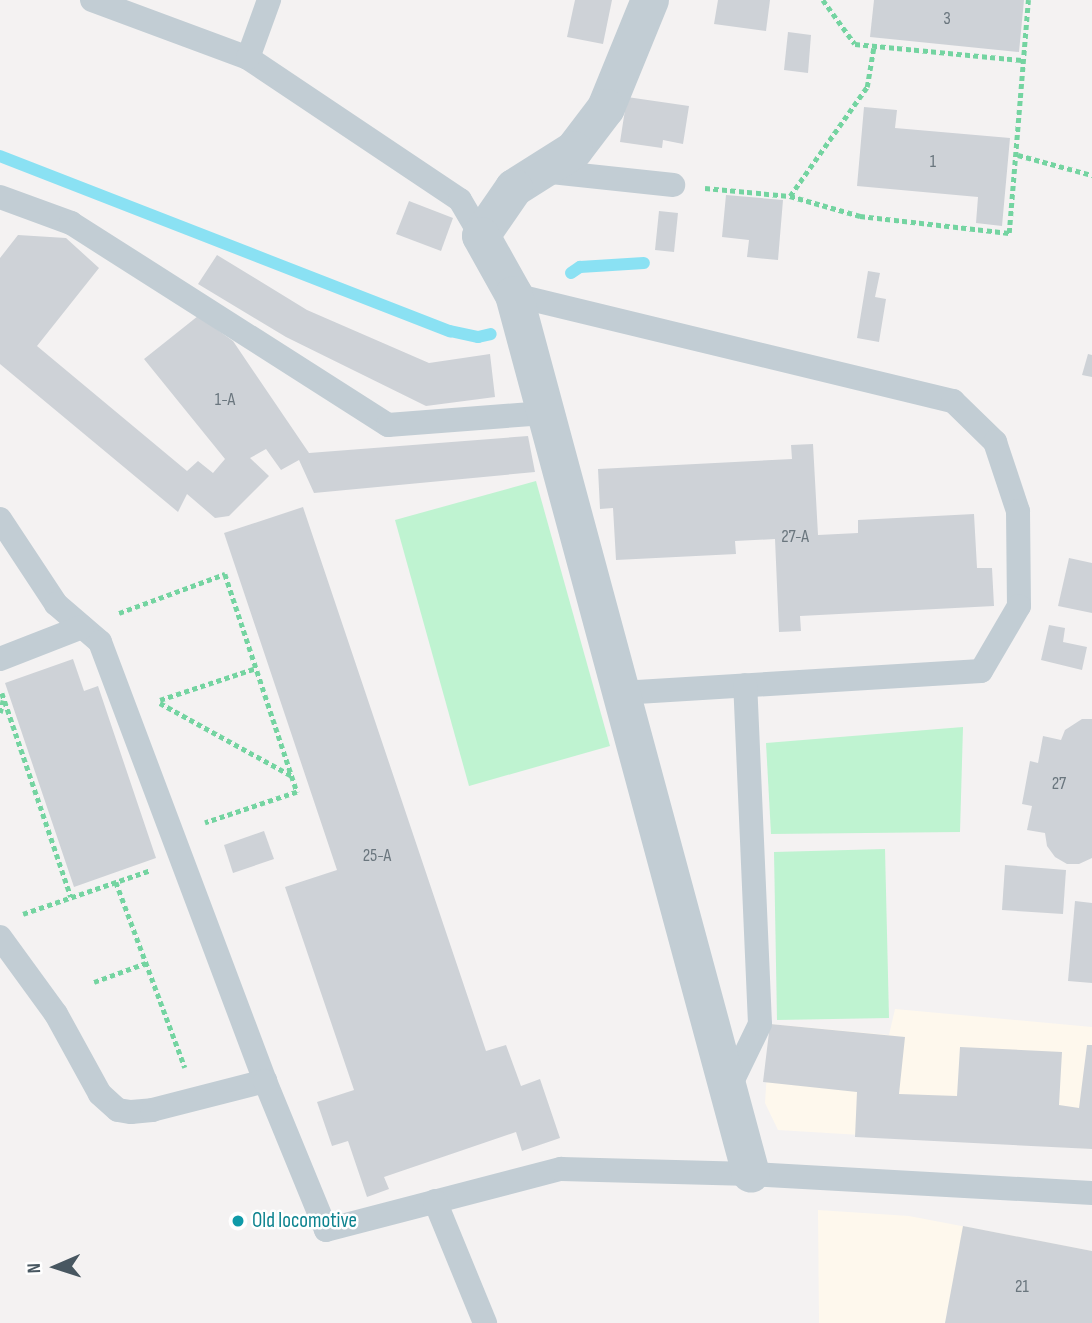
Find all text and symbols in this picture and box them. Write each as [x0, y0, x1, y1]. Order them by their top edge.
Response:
house number: 3 [943, 8, 951, 30]
house number: 1 [930, 151, 936, 173]
house number: 1-А [215, 389, 235, 411]
house number: 27-А [781, 526, 809, 548]
house number: 27 [1052, 773, 1066, 795]
house number: 25-А [363, 845, 391, 867]
place label: Old locomotive [252, 1208, 357, 1234]
marker: Old locomotive [230, 1213, 246, 1229]
north arrow [21, 1232, 91, 1302]
text: N [23, 1262, 46, 1274]
house number: 21 [1015, 1276, 1029, 1298]

